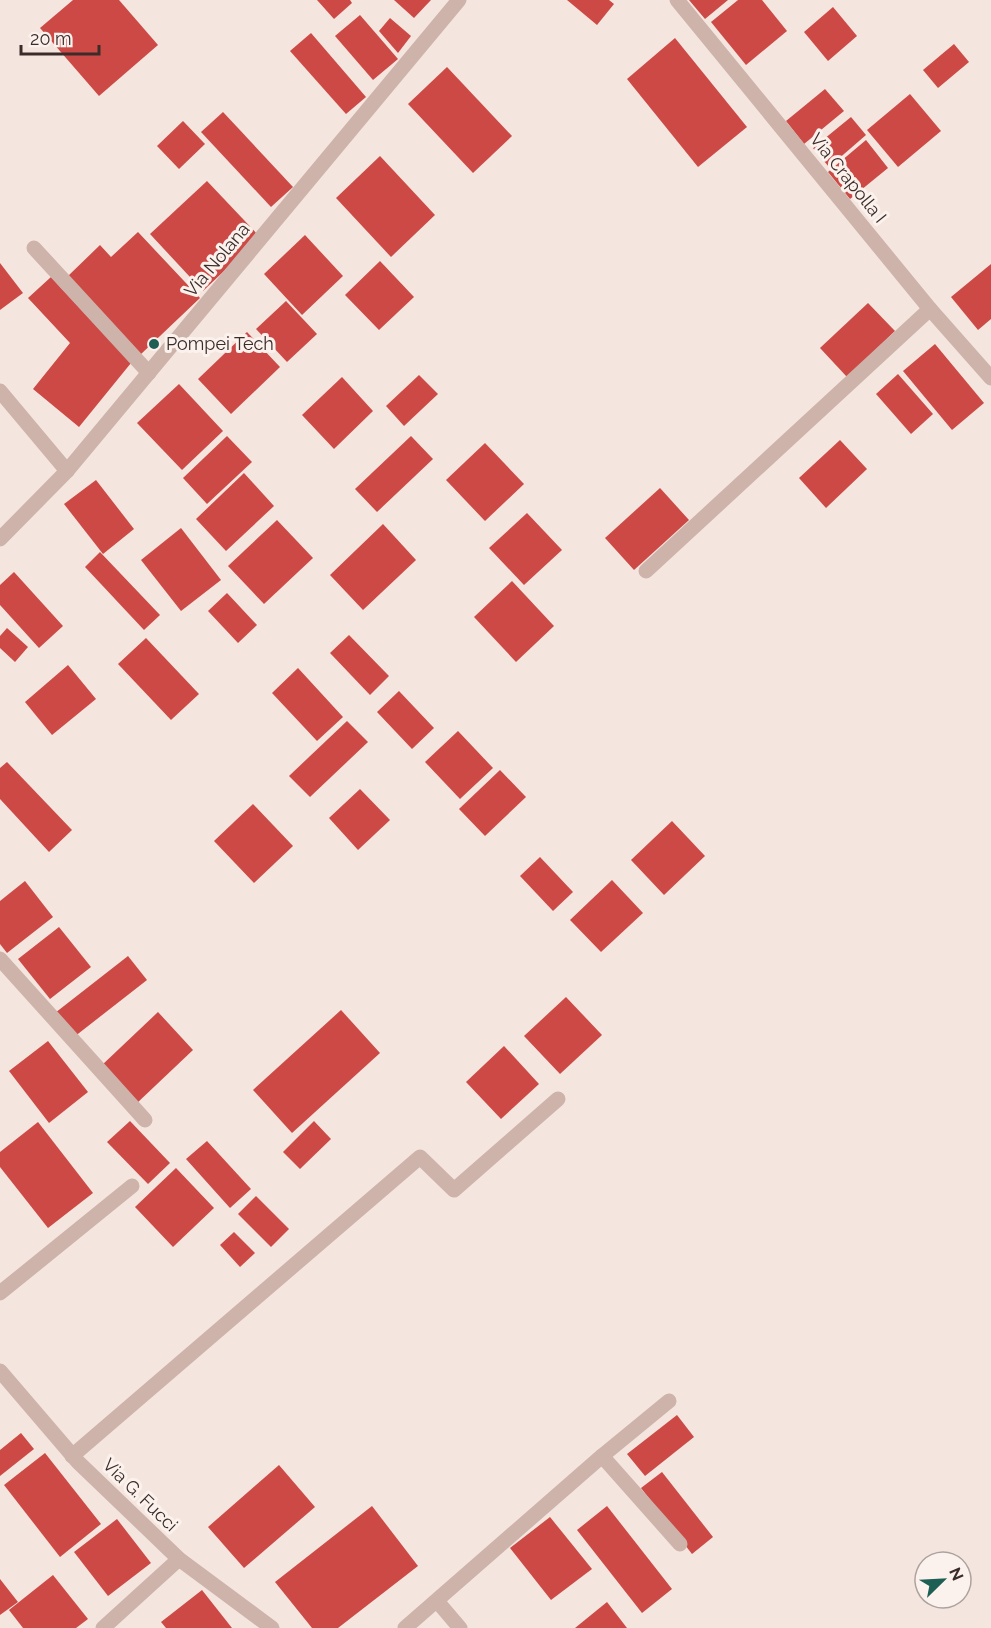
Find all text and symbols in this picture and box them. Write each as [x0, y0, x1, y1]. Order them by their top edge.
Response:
scale bar [21, 18, 99, 56]
text: 20 m [30, 28, 72, 49]
street label: Via Crapolla I [806, 129, 891, 227]
street label: Via Nolana [180, 218, 254, 301]
place label: Pompei Tech [166, 333, 274, 354]
marker: Pompei Tech [147, 337, 161, 351]
street label: Via G. Fucci [99, 1454, 182, 1535]
north arrow [913, 1550, 973, 1610]
text: N [945, 1565, 967, 1584]

